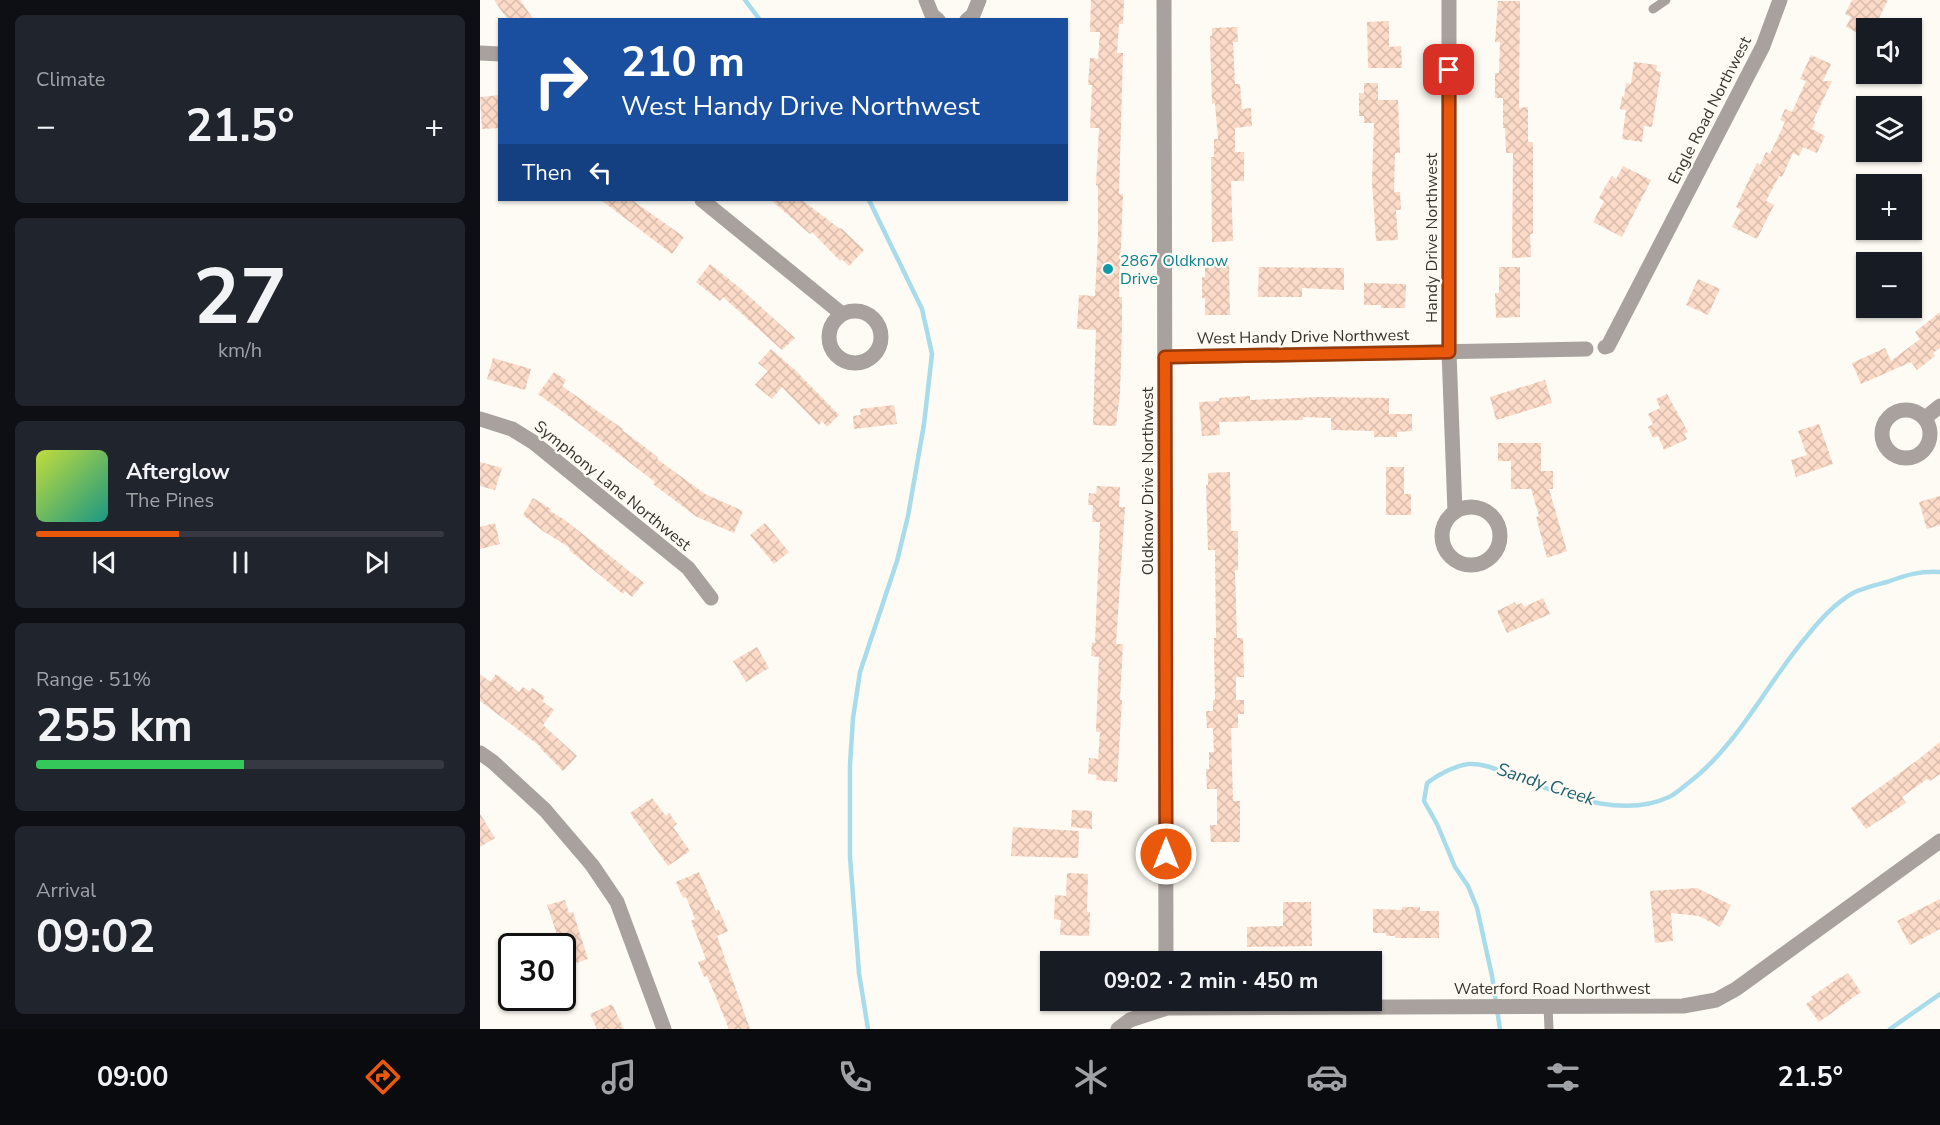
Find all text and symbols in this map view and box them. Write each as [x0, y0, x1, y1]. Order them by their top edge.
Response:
map controls [1856, 18, 1922, 318]
button: sound [1856, 18, 1922, 84]
street label: Engle Road Northwest [1663, 33, 1757, 188]
text: 210 m [621, 34, 745, 91]
icon: right [522, 42, 600, 120]
pin [1423, 44, 1474, 95]
icon: arrive [1432, 53, 1465, 86]
text: Climate [36, 66, 105, 93]
text: West Handy Drive Northwest [621, 88, 980, 125]
text: 21.5° [185, 96, 295, 157]
button: layers [1856, 96, 1922, 162]
text: − [36, 104, 56, 149]
text: + [424, 104, 444, 149]
street label: Handy Drive Northwest [1421, 153, 1443, 323]
icon: left [584, 156, 617, 189]
text: Then [522, 158, 572, 188]
button: + [1856, 174, 1922, 240]
text: 27 [193, 244, 287, 351]
place label: 2867 Oldknow Drive [1120, 250, 1229, 290]
button: − [1856, 252, 1922, 318]
marker: 2867 Oldknow Drive [1101, 262, 1115, 276]
street label: West Handy Drive Northwest [1197, 324, 1410, 350]
text: km/h [218, 337, 262, 364]
street label: Oldknow Drive Northwest [1137, 386, 1159, 575]
street label: Symphony Lane Northwest [529, 416, 696, 556]
text: Afterglow [126, 457, 230, 487]
text: The Pines [126, 487, 214, 514]
icon: previous [88, 546, 121, 579]
icon: pause [224, 546, 257, 579]
icon: next [360, 546, 393, 579]
text: Range · 51% [36, 666, 151, 693]
text: 255 km [36, 696, 193, 757]
water label: Sandy Creek [1494, 757, 1599, 811]
position arrow [1134, 822, 1198, 886]
text: Arrival [36, 877, 96, 904]
text: 09:02 [36, 907, 155, 968]
speed limit sign: 30 [498, 933, 576, 1011]
text: 09:02 · 2 min · 450 m [1104, 966, 1318, 996]
street label: Waterford Road Northwest [1454, 978, 1651, 1000]
icon: directions [362, 1056, 404, 1098]
icon: music [598, 1056, 640, 1098]
icon: phone [834, 1056, 876, 1098]
icon: climate [1070, 1056, 1112, 1098]
icon: car [1306, 1056, 1348, 1098]
icon: filters [1542, 1056, 1584, 1098]
text: 09:00 [97, 1059, 168, 1096]
text: 21.5° [1777, 1059, 1843, 1096]

